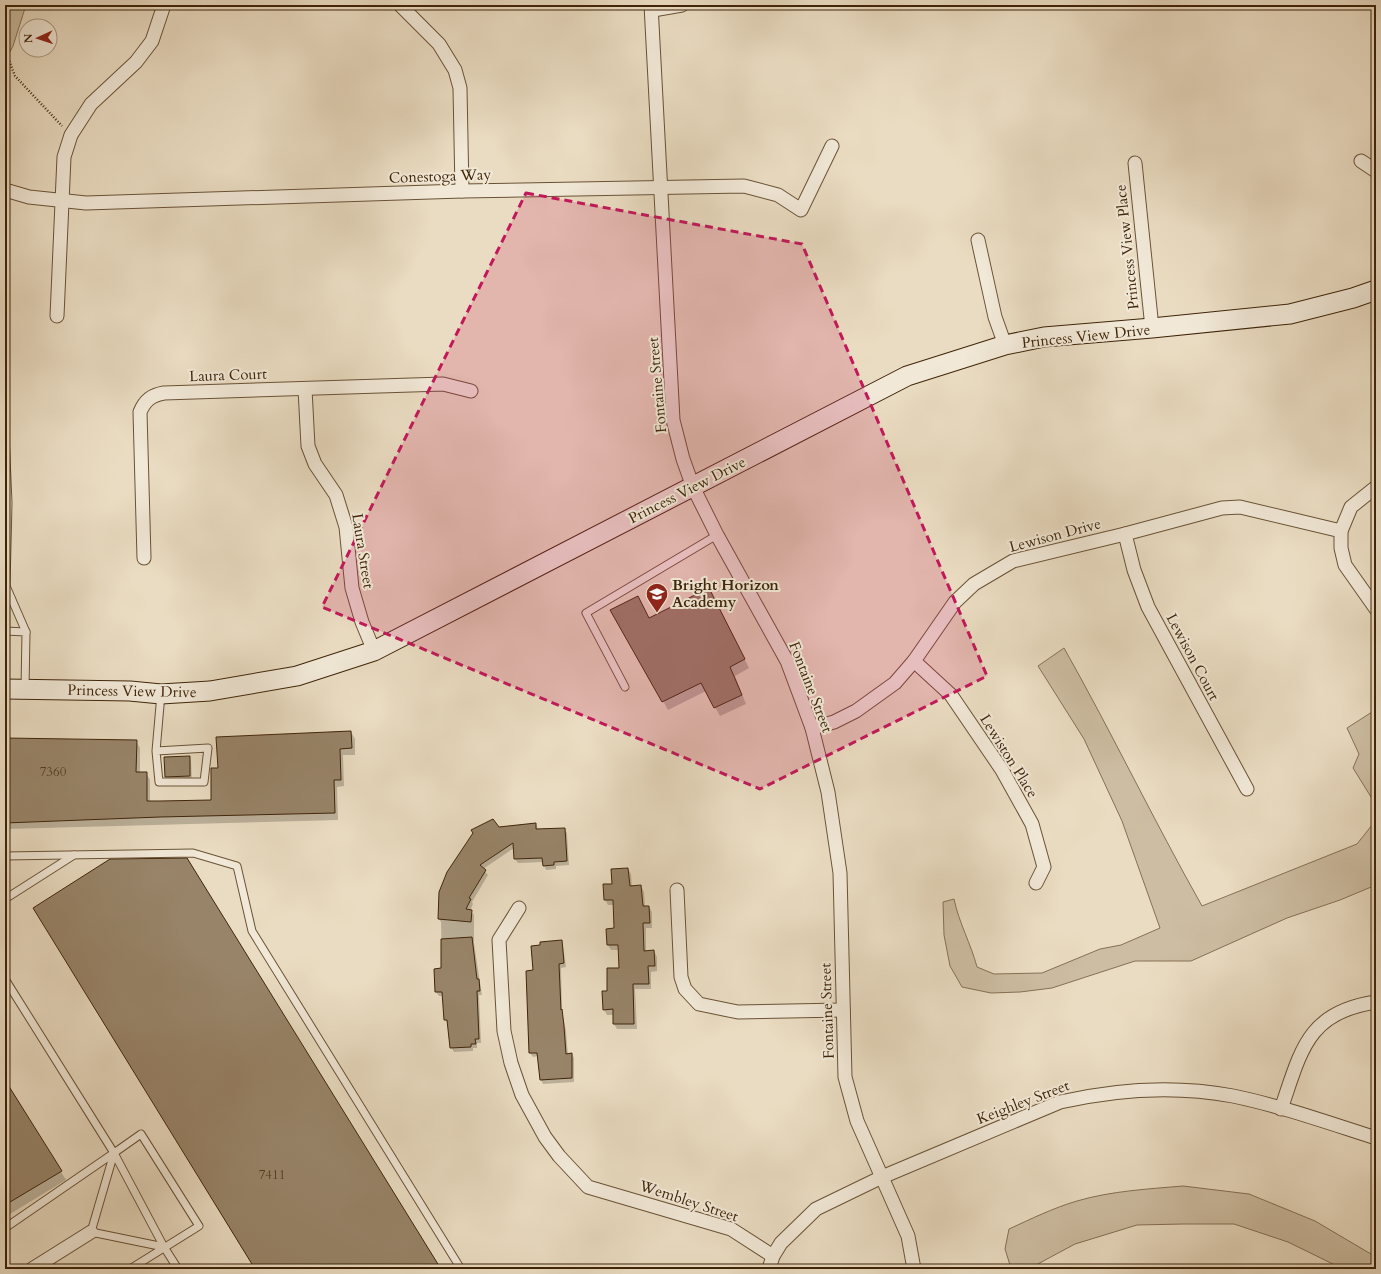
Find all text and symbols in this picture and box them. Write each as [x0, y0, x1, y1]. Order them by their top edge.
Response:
north arrow [18, 18, 58, 58]
text: N [21, 33, 36, 44]
street label: Conestoga Way [388, 164, 492, 188]
street label: Princess View Place [1110, 183, 1144, 311]
street label: Princess View Drive [1021, 319, 1151, 353]
street label: Fontaine Street [643, 336, 671, 434]
street label: Laura Court [189, 364, 267, 386]
street label: Princess View Drive [625, 452, 749, 528]
street label: Laura Street [347, 512, 379, 590]
street label: Lewison Drive [1007, 513, 1103, 557]
place label: Bright Horizon Academy [672, 575, 779, 612]
school or university icon: Bright Horizon Academy [644, 581, 670, 614]
street label: Lewison Court [1162, 610, 1224, 704]
street label: Fontaine Street [784, 639, 838, 736]
street label: Princess View Drive [67, 680, 197, 702]
street label: Lewiston Place [975, 710, 1043, 802]
house number: 7360 [40, 763, 67, 781]
street label: Fontaine Street [815, 962, 839, 1059]
street label: Keighley Street [974, 1075, 1072, 1129]
house number: 7411 [259, 1166, 285, 1184]
street label: Wembley Street [636, 1175, 741, 1226]

